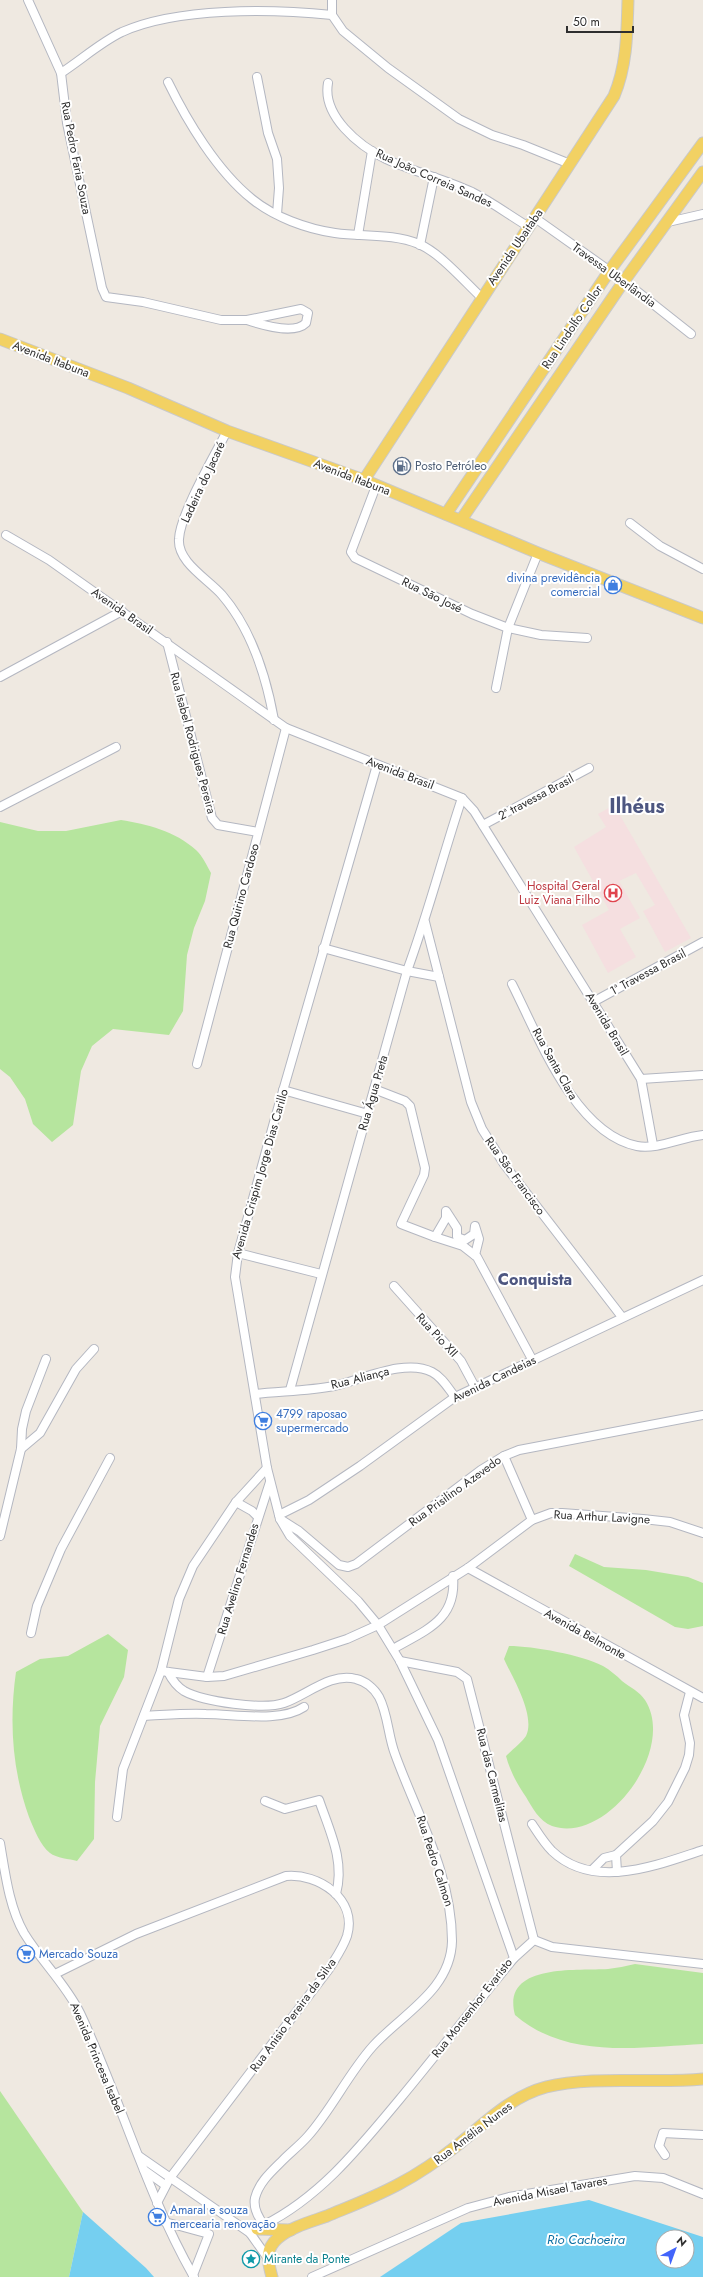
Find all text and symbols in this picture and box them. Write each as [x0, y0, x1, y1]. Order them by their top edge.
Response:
scale bar [567, 8, 633, 34]
text: 50 m [573, 13, 600, 31]
street label: Rua Pedro Faria Souza [56, 100, 96, 216]
street label: Rua João Correia Sandes [373, 144, 495, 212]
street label: Avenida Ubaitaba [483, 205, 547, 289]
street label: Travessa Uberlândia [568, 238, 660, 312]
street label: Rua Lindolfo Collor [537, 281, 607, 373]
street label: Avenida Itabuna [10, 336, 92, 382]
street label: Ladeira do Jacaré [176, 438, 230, 526]
street label: Avenida Itabuna [311, 454, 393, 500]
fuel station icon: Posto Petróleo [392, 456, 412, 476]
place label: Posto Petróleo [415, 457, 487, 475]
place label: divina previdência comercial [507, 569, 600, 601]
street label: Rua São José [399, 573, 465, 617]
shop icon: divina previdência comercial [603, 575, 623, 595]
street label: Avenida Brasil [88, 583, 156, 639]
street label: Rua Isabel Rodrigues Pereira [165, 670, 221, 816]
street label: Avenida Brasil [363, 752, 437, 794]
street label: 2ª travessa Brasil [495, 769, 577, 825]
district label: Ilhéus [609, 792, 665, 821]
street label: Rua Quirino Cardoso [218, 841, 264, 950]
place label: Hospital Geral Luiz Viana Filho [519, 877, 600, 909]
hospital icon: Hospital Geral Luiz Viana Filho [603, 883, 623, 903]
street label: 1ª Travessa Brasil [607, 944, 689, 1000]
street label: Avenida Brasil [581, 989, 633, 1059]
street label: Rua Santa Clara [528, 1025, 582, 1104]
street label: Rua Água Preta [354, 1053, 392, 1133]
street label: Avenida Crispim Jorge Dias Carillo [227, 1086, 293, 1261]
street label: Rua São Francisco [480, 1133, 550, 1219]
district label: Conquista [498, 1268, 572, 1291]
street label: Rua Pio XII [412, 1309, 462, 1361]
street label: Avenida Candeias [449, 1351, 539, 1407]
street label: Rua Aliança [329, 1362, 391, 1394]
place label: 4799 raposao supermercado [276, 1405, 349, 1437]
supermarket icon: 4799 raposao supermercado [253, 1411, 273, 1431]
street label: Rua Prisilino Azevedo [405, 1451, 505, 1531]
street label: Rua Arthur Lavigne [553, 1505, 651, 1529]
street label: Rua Avelino Fernandes [213, 1521, 264, 1637]
street label: Avenida Belmonte [541, 1604, 629, 1664]
street label: Rua das Carmelitas [472, 1726, 512, 1824]
street label: Rua Pedro Calmon [412, 1813, 458, 1909]
supermarket icon: Mercado Souza [16, 1944, 36, 1964]
place label: Mercado Souza [39, 1945, 118, 1963]
street label: Rua Anisio Pereira da Silva [246, 1954, 341, 2076]
street label: Rua Monsenhor Evaristo [427, 1954, 517, 2062]
street label: Avenida Princesa Isabel [65, 1999, 129, 2117]
street label: Rua Amélia Nunes [430, 2097, 516, 2168]
street label: Avenida Misael Tavares [491, 2171, 609, 2211]
place label: Amaral e souza mercearia renovação [170, 2201, 276, 2233]
supermarket icon: Amaral e souza mercearia renovação [147, 2207, 167, 2227]
north arrow [655, 2229, 695, 2269]
water label: Rio Cachoeira [547, 2230, 625, 2249]
text: N [673, 2233, 690, 2250]
place icon: Mirante da Ponte [241, 2249, 261, 2269]
place label: Mirante da Ponte [264, 2250, 350, 2268]

